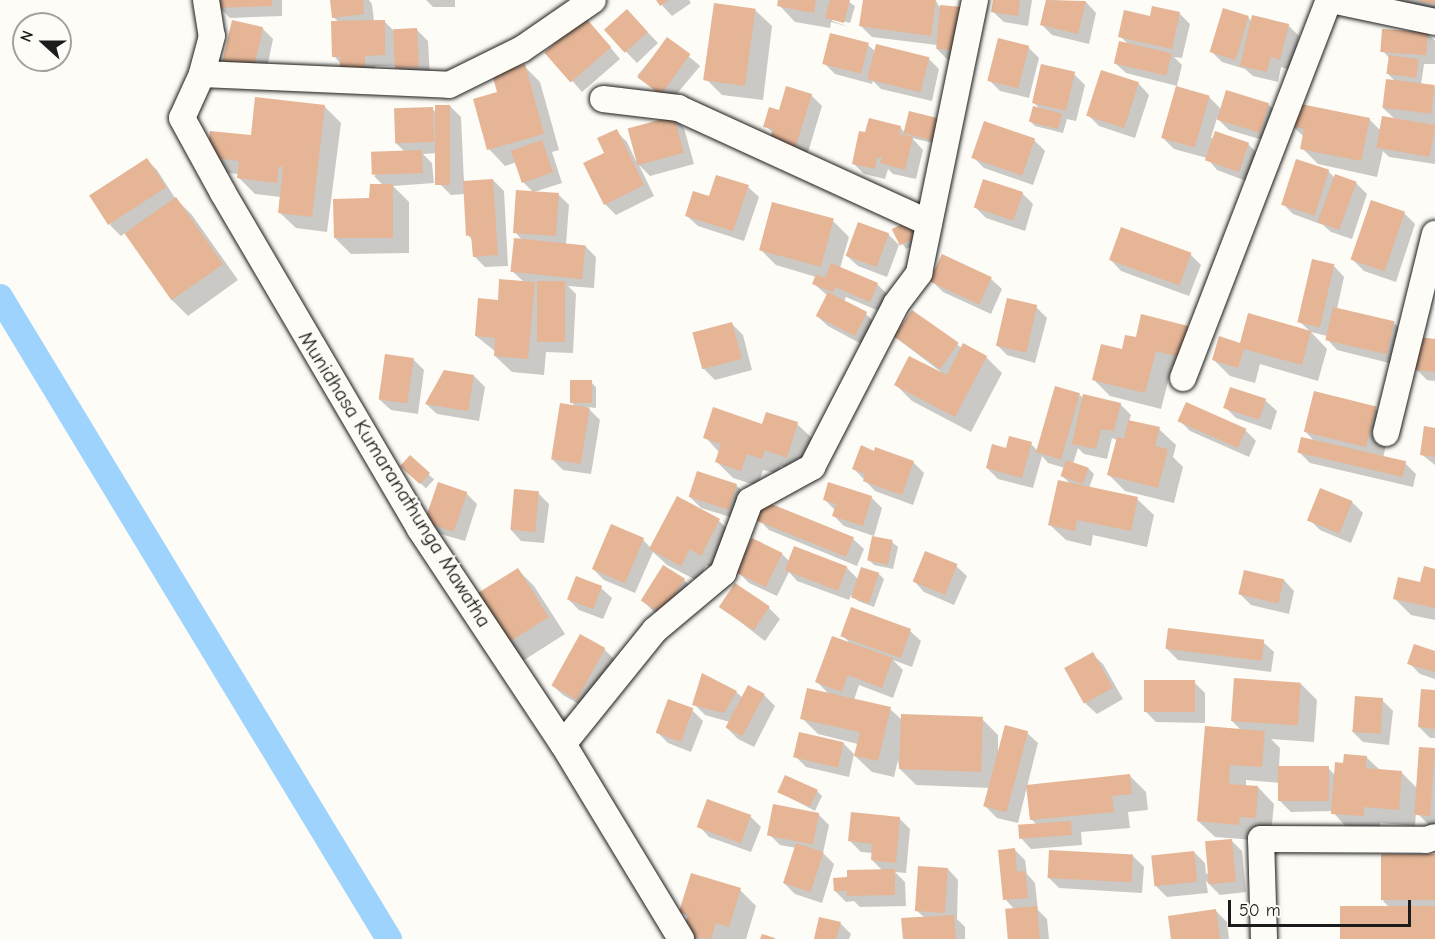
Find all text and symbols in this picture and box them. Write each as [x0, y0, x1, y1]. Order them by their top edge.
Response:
north arrow [12, 12, 72, 72]
text: N [17, 28, 37, 44]
street label: Munidhasa Kumaranathunga Mawatha [293, 326, 497, 632]
scale bar [1231, 888, 1414, 926]
text: 50 m [1239, 900, 1281, 921]

